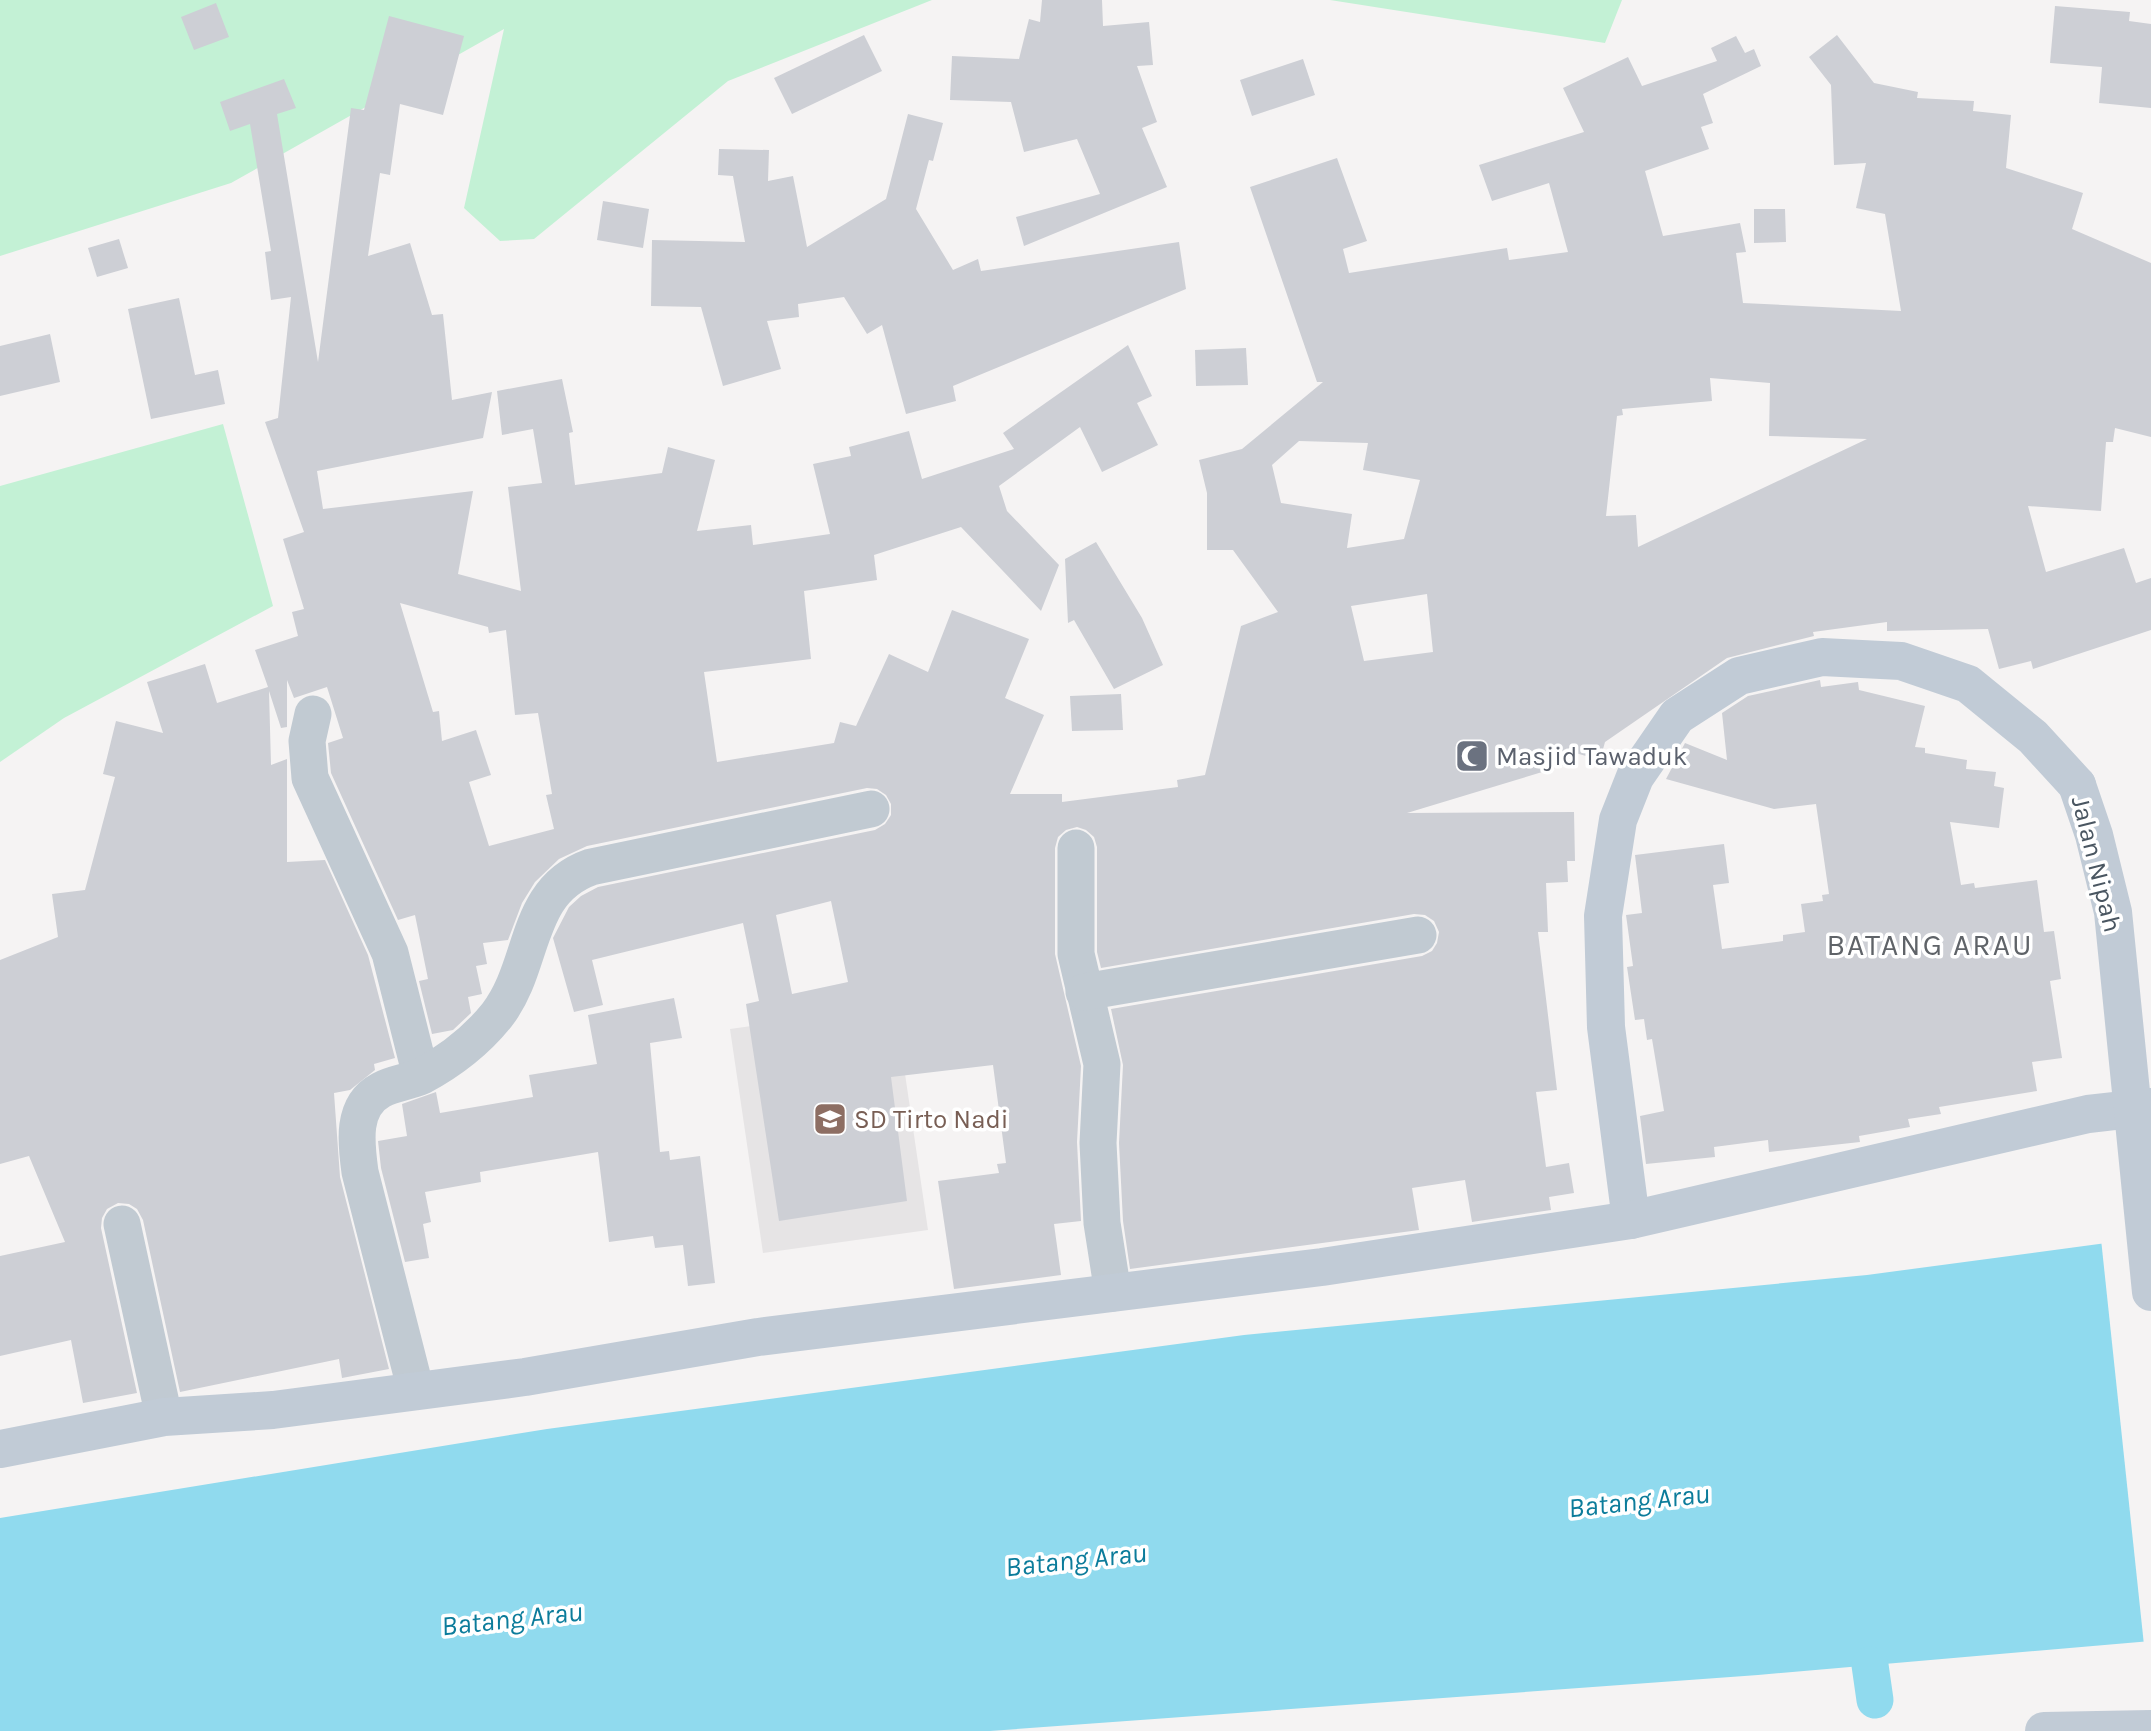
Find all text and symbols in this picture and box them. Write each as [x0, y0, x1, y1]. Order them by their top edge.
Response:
mosque icon: Masjid Tawaduk [1453, 737, 1491, 775]
place label: Masjid Tawaduk [1496, 741, 1688, 772]
street label: Jalan Nipah [2065, 793, 2128, 935]
district label: BATANG ARAU [1826, 927, 2034, 963]
school or university icon: SD Tirto Nadi [811, 1100, 849, 1138]
place label: SD Tirto Nadi [854, 1104, 1009, 1135]
water label: Batang Arau [1567, 1477, 1712, 1524]
water label: Batang Arau [1004, 1536, 1149, 1583]
water label: Batang Arau [440, 1595, 585, 1642]

